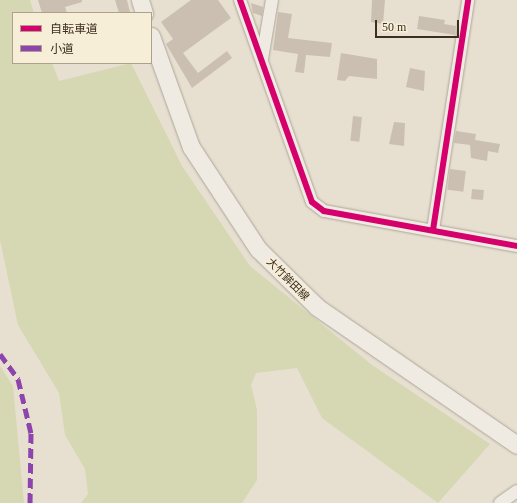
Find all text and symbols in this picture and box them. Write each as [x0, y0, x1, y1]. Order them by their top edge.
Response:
legend [12, 12, 152, 64]
scale bar [377, 12, 461, 38]
text: 50 m [382, 20, 406, 34]
text: 自転車道 [50, 22, 98, 36]
text: 小道 [50, 42, 74, 56]
street label: 大竹鉾田線 [264, 255, 312, 303]

